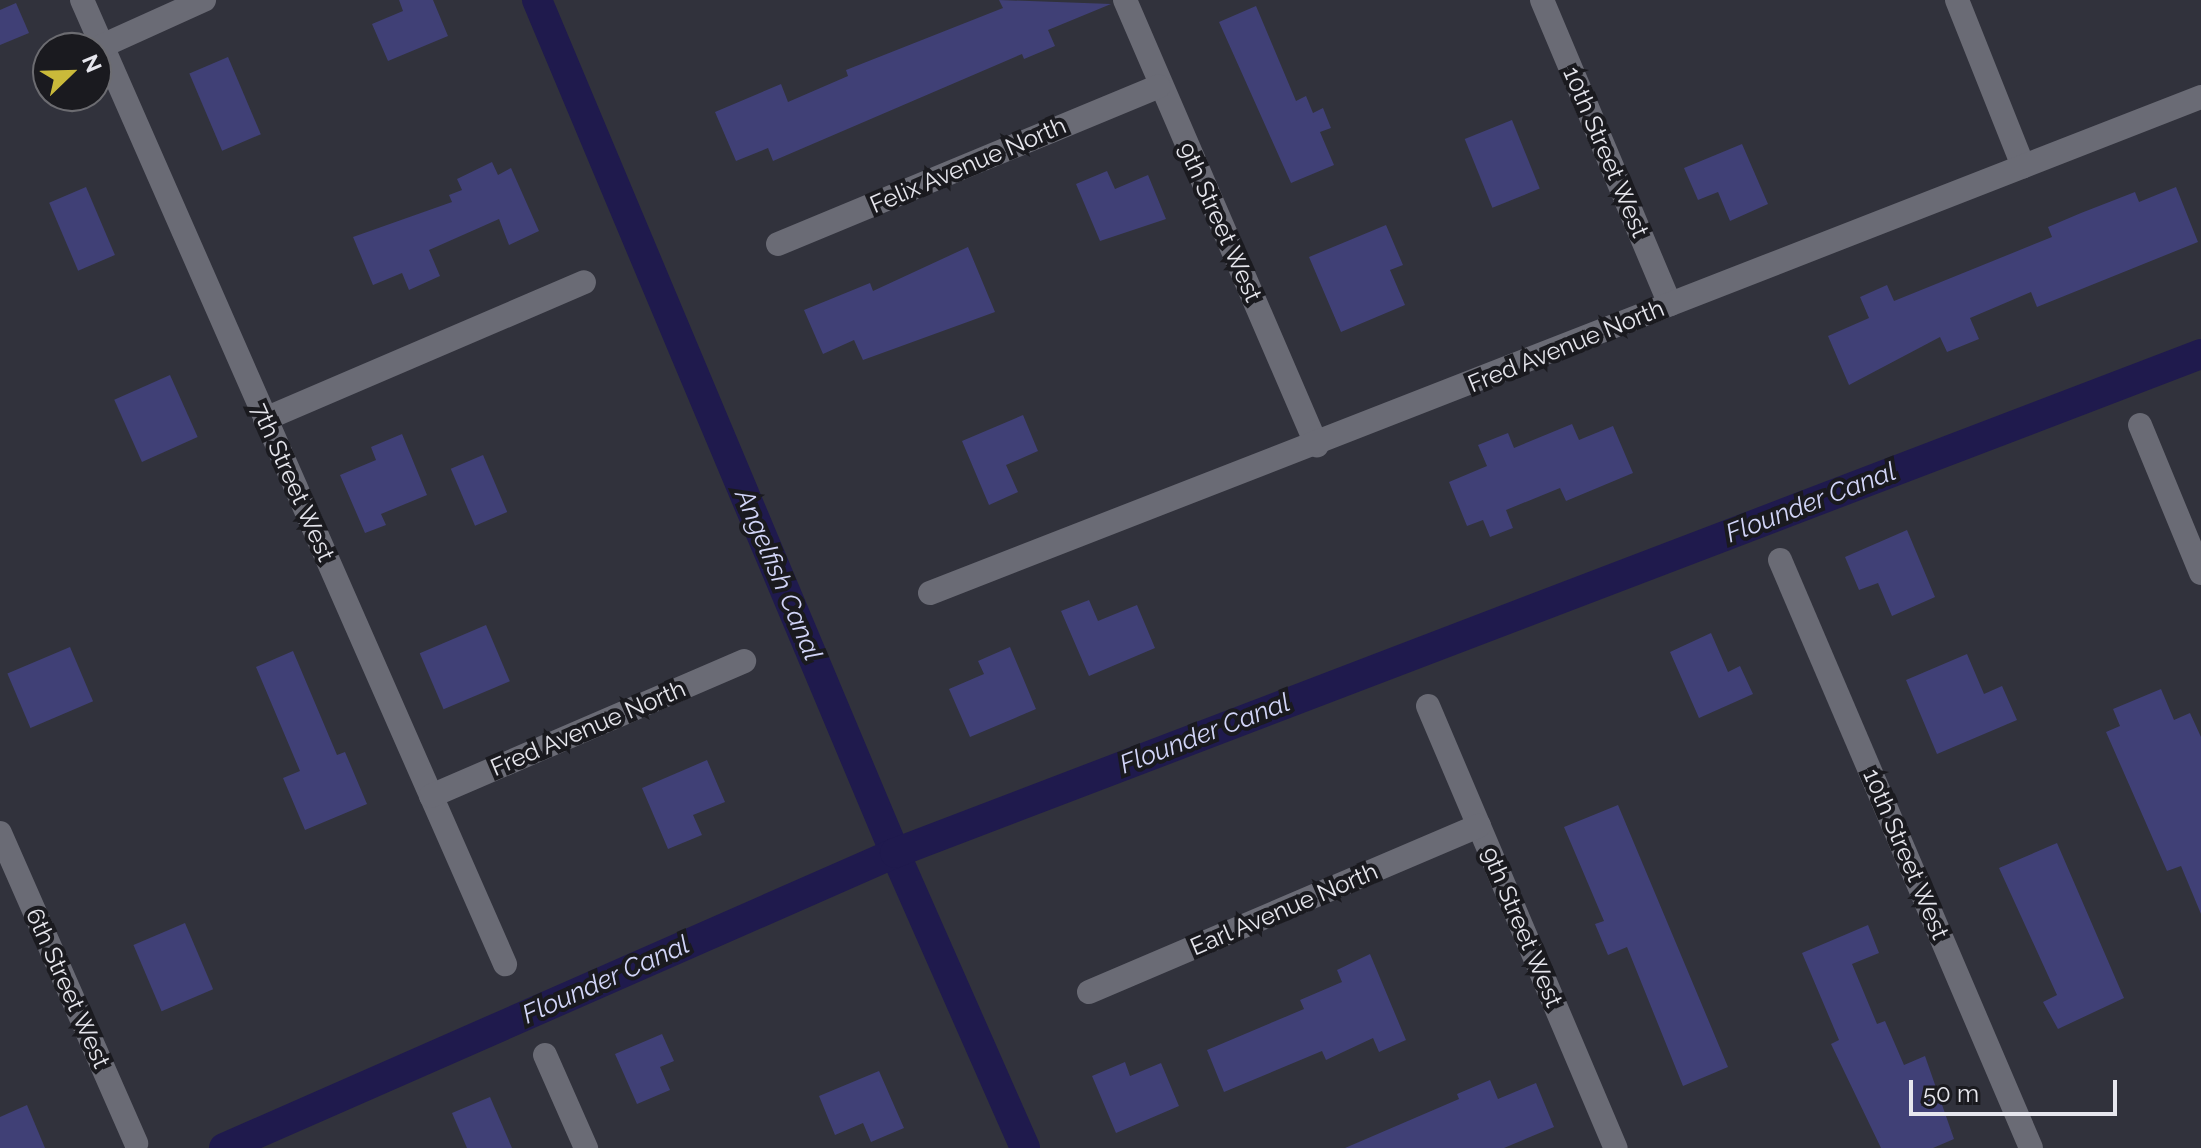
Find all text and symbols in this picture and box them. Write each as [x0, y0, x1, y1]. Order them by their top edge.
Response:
north arrow [32, 32, 112, 112]
text: N [77, 51, 107, 76]
street label: 10th Street West [1557, 62, 1655, 242]
street label: Felix Avenue North [865, 111, 1071, 219]
street label: 9th Street West [1172, 138, 1268, 306]
street label: Fred Avenue North [1463, 293, 1669, 399]
street label: 7th Street West [245, 398, 341, 566]
water label: Flounder Canal [1721, 456, 1901, 550]
water label: Angelfish Canal [728, 485, 828, 665]
street label: Fred Avenue North [486, 674, 690, 782]
water label: Flounder Canal [1115, 687, 1295, 781]
street label: 10th Street West [1857, 764, 1955, 944]
street label: 9th Street West [1475, 842, 1569, 1012]
street label: Earl Avenue North [1185, 856, 1383, 962]
street label: 6th Street West [20, 903, 116, 1073]
water label: Flounder Canal [517, 929, 695, 1031]
scale bar [1913, 1064, 2121, 1114]
text: 50 m [1923, 1079, 1979, 1108]

